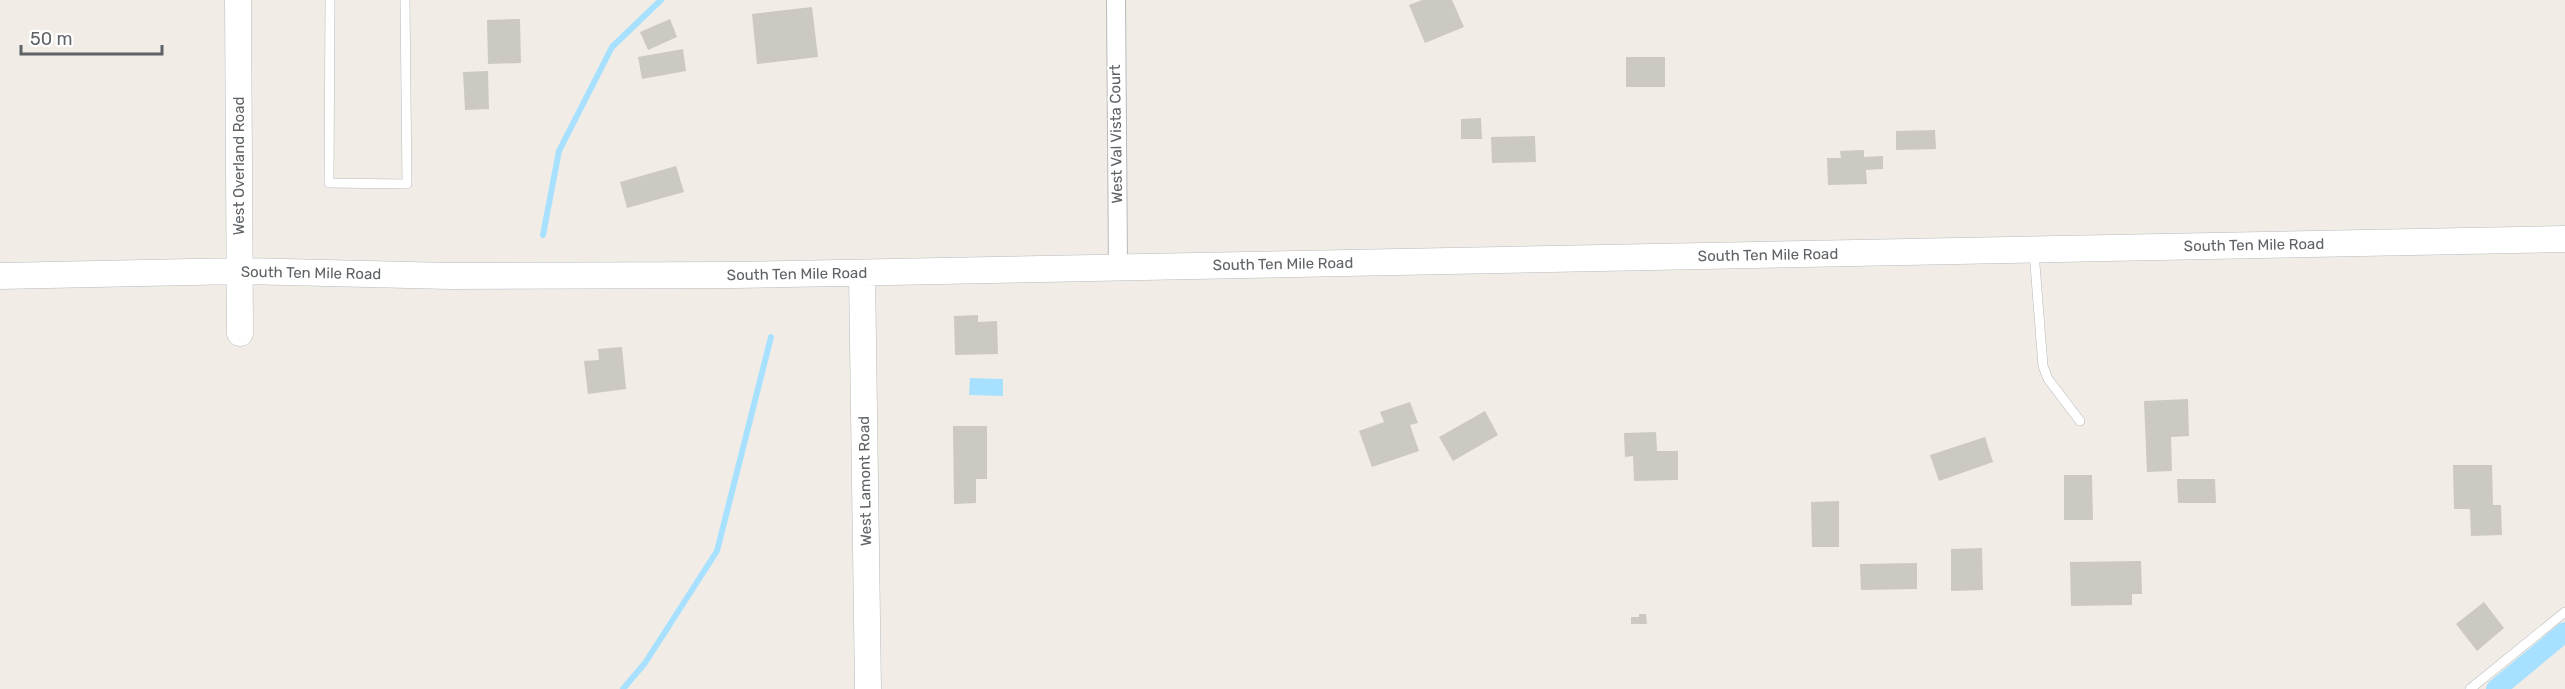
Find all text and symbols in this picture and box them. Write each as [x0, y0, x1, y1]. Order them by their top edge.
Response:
scale bar [21, 18, 162, 56]
text: 50 m [30, 28, 73, 50]
street label: West Val Vista Court [1106, 64, 1126, 204]
street label: West Overland Road [230, 97, 248, 235]
street label: South Ten Mile Road [2184, 235, 2324, 255]
street label: South Ten Mile Road [1698, 245, 1838, 265]
street label: South Ten Mile Road [1213, 254, 1353, 274]
street label: South Ten Mile Road [241, 263, 381, 283]
street label: South Ten Mile Road [727, 264, 867, 284]
street label: West Lamont Road [855, 416, 875, 546]

